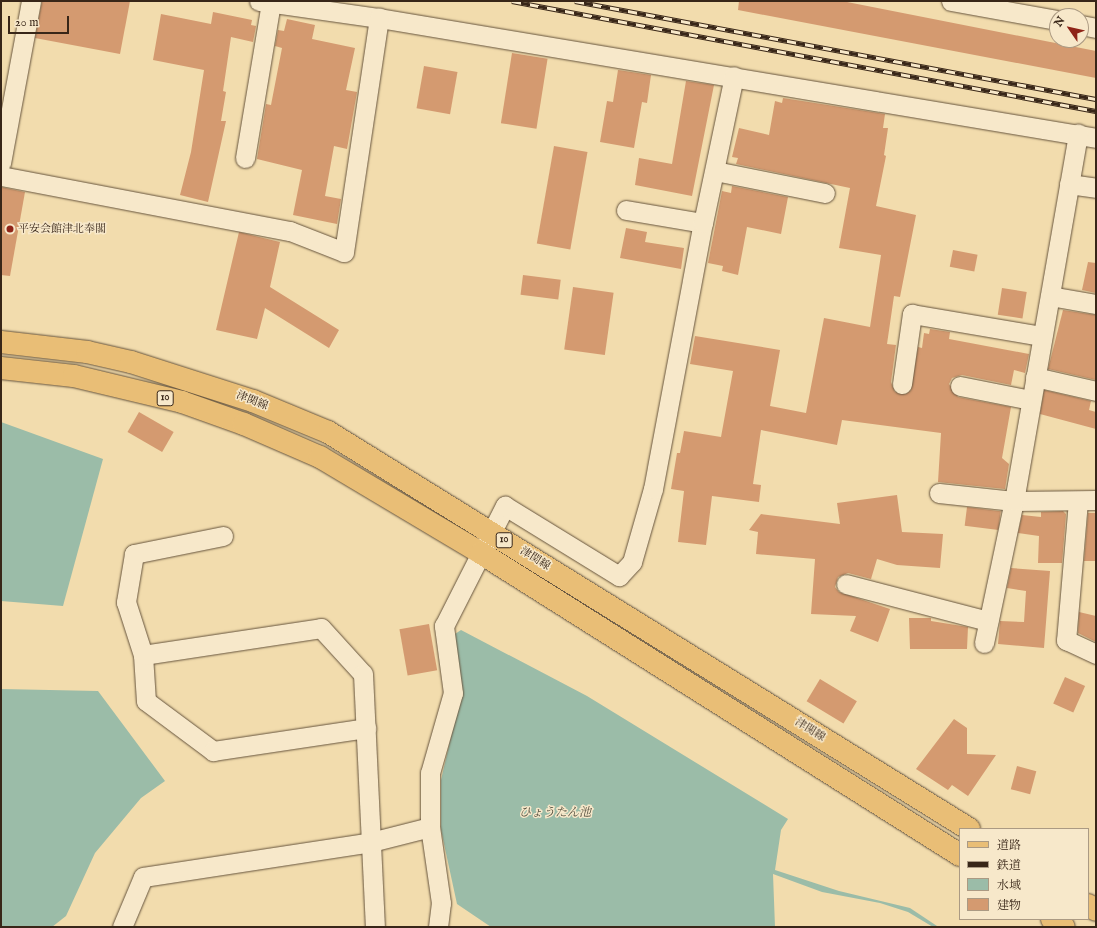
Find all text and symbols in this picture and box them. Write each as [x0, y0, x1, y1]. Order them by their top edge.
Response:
scale bar [10, 8, 71, 34]
north arrow [1049, 8, 1089, 48]
text: N [1051, 14, 1068, 30]
text: 20 m [15, 15, 38, 30]
place label: 平安会館津北奉閣 [18, 222, 106, 236]
marker: 平安会館津北奉閣 [5, 224, 15, 234]
street label: 津関線 [234, 389, 270, 413]
road number: 10 [156, 390, 174, 406]
road number: 10 [495, 532, 513, 548]
street label: 津関線 [518, 545, 552, 573]
street label: 津関線 [793, 716, 827, 744]
water label: ひょうたん池 [519, 806, 591, 820]
legend [959, 828, 1089, 920]
text: 道路 [997, 838, 1021, 853]
text: 鉄道 [997, 858, 1021, 873]
text: 水域 [997, 878, 1021, 893]
text: 建物 [997, 898, 1021, 913]

